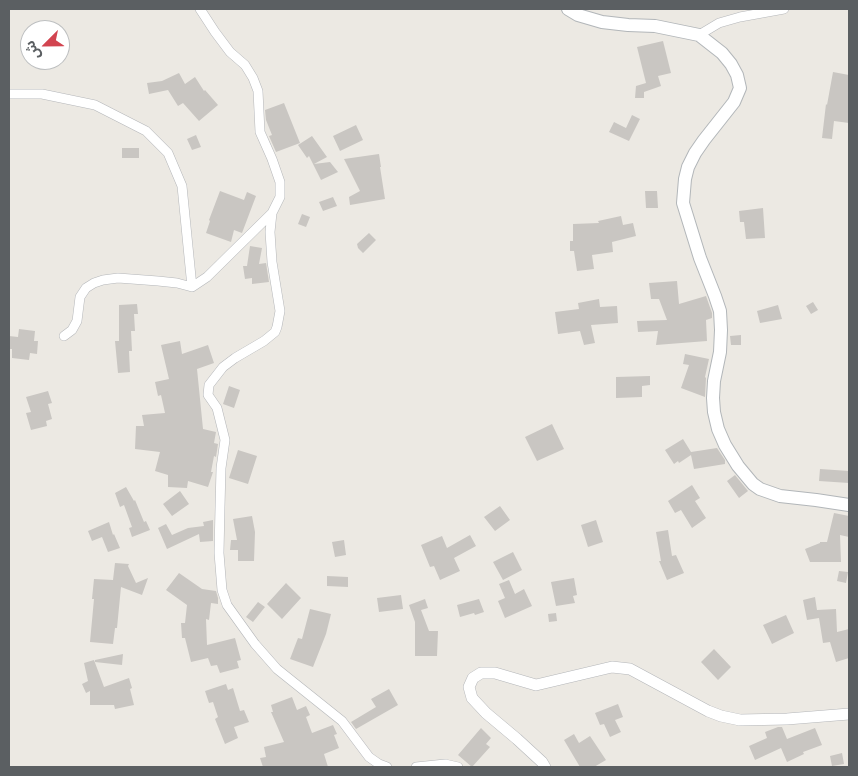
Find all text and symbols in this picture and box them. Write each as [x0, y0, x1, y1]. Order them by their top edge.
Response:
north arrow [20, 20, 70, 70]
text: ش [21, 39, 43, 62]

